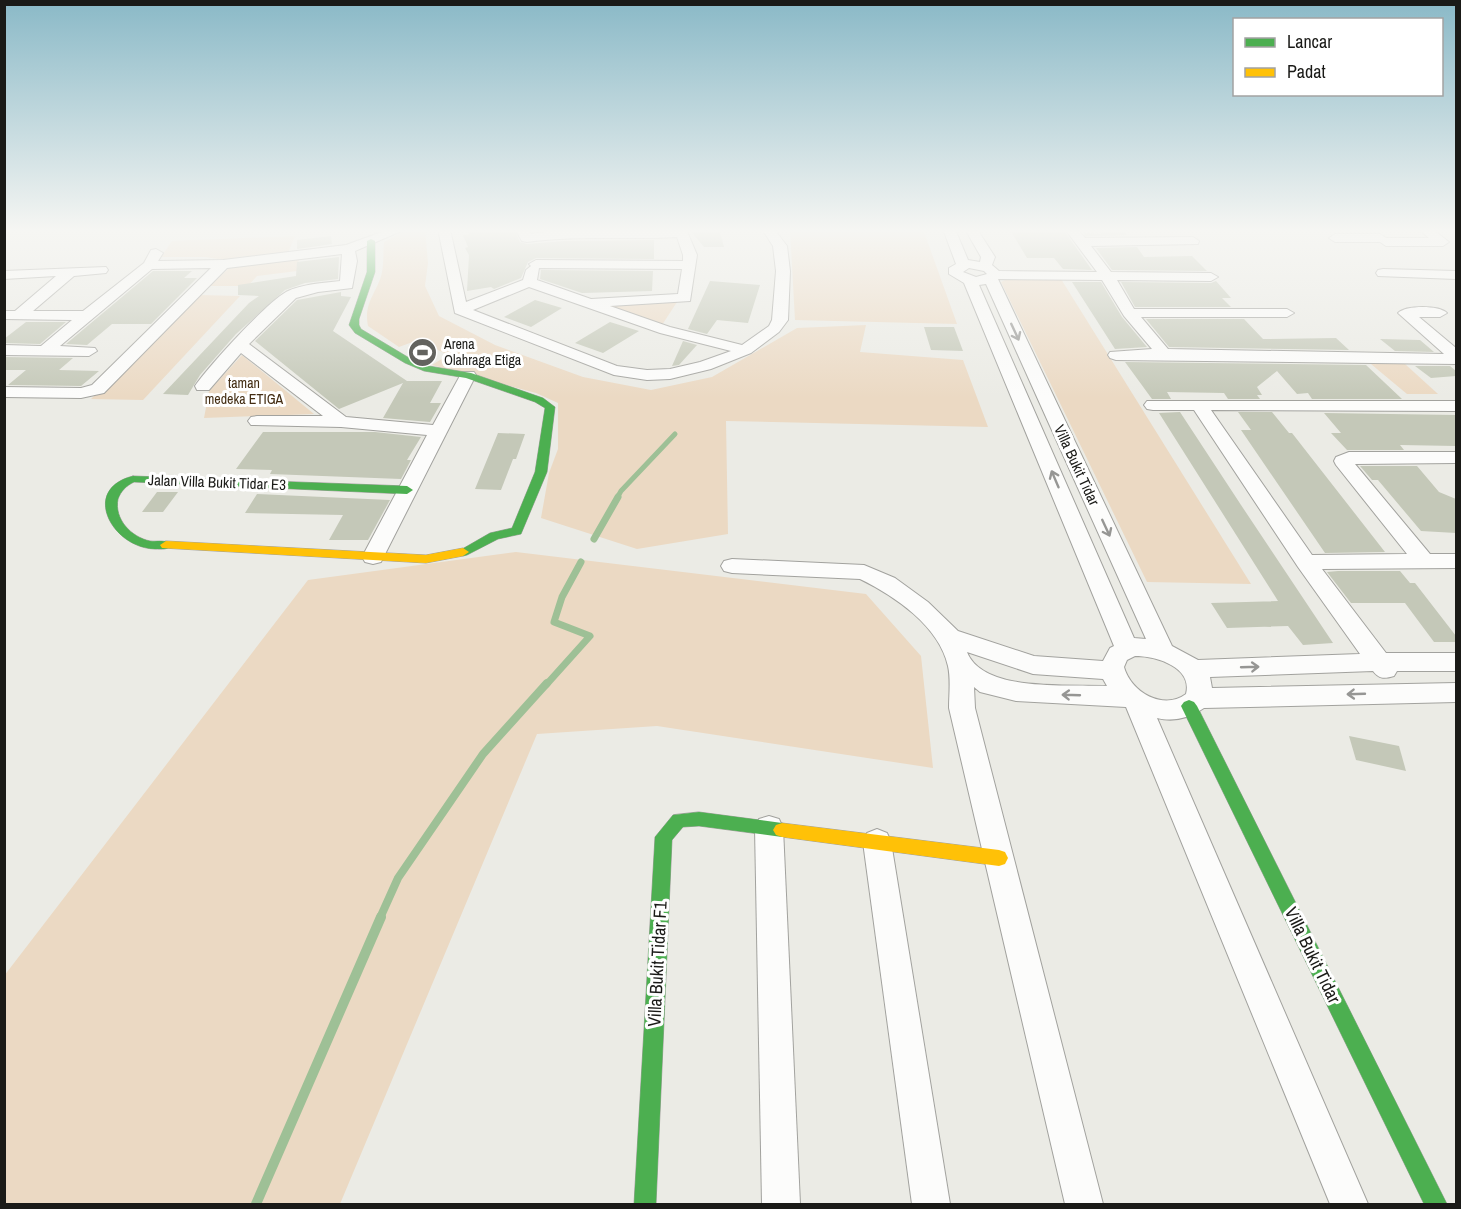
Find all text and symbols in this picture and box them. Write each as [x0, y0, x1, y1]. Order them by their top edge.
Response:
legend [1233, 18, 1443, 96]
text: Lancar [1287, 29, 1332, 54]
text: Padat [1287, 59, 1326, 84]
one-way arrow [1010, 323, 1022, 341]
place label: Arena Olahraga Etiga [443, 335, 522, 369]
sports icon: Arena Olahraga Etiga [407, 336, 439, 368]
park label: taman medeka ETIGA [205, 374, 284, 408]
street label: Villa Bukit Tidar [1049, 421, 1105, 509]
street label: Jalan Villa Bukit Tidar E3 [148, 469, 287, 495]
one-way arrow [1049, 470, 1060, 489]
one-way arrow [1101, 519, 1113, 537]
one-way arrow [1240, 661, 1260, 672]
one-way arrow [1347, 688, 1367, 699]
one-way arrow [1062, 689, 1082, 701]
street label: Villa Bukit Tidar F1 [641, 900, 673, 1027]
street label: Villa Bukit Tidar [1279, 903, 1347, 1007]

